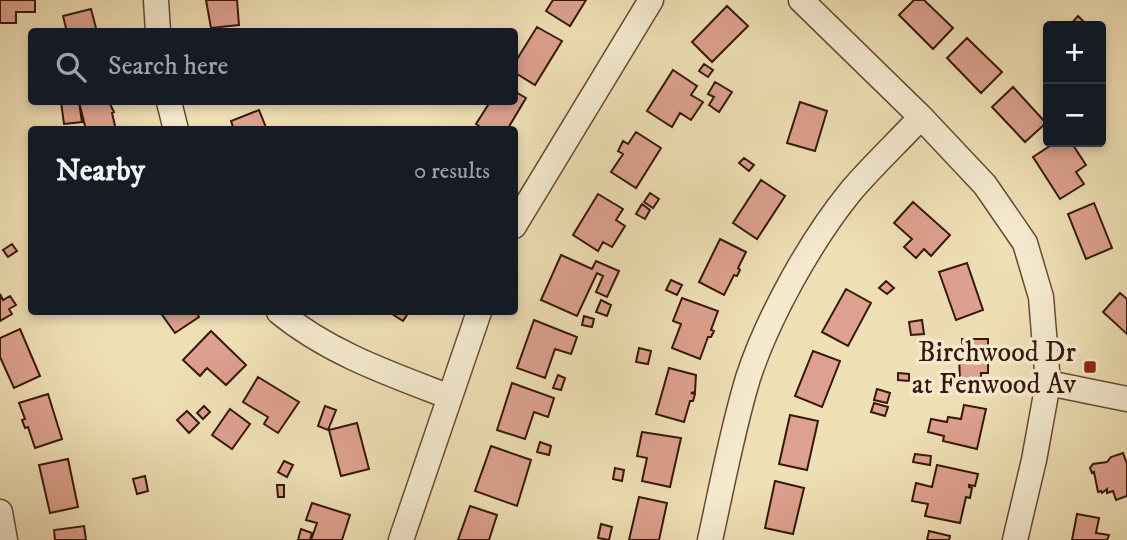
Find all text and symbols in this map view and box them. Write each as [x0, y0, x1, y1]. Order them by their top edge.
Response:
map controls [1043, 21, 1106, 147]
button: + [1043, 21, 1106, 84]
search box [28, 28, 518, 105]
icon: search [52, 48, 90, 86]
text: Search here [108, 50, 228, 83]
button: − [1043, 84, 1106, 147]
text: Nearby [56, 153, 145, 190]
text: 0 results [414, 157, 490, 186]
place label: Birchwood Dr at Fenwood Av [912, 335, 1077, 402]
marker: Birchwood Dr at Fenwood Av [1082, 359, 1098, 375]

